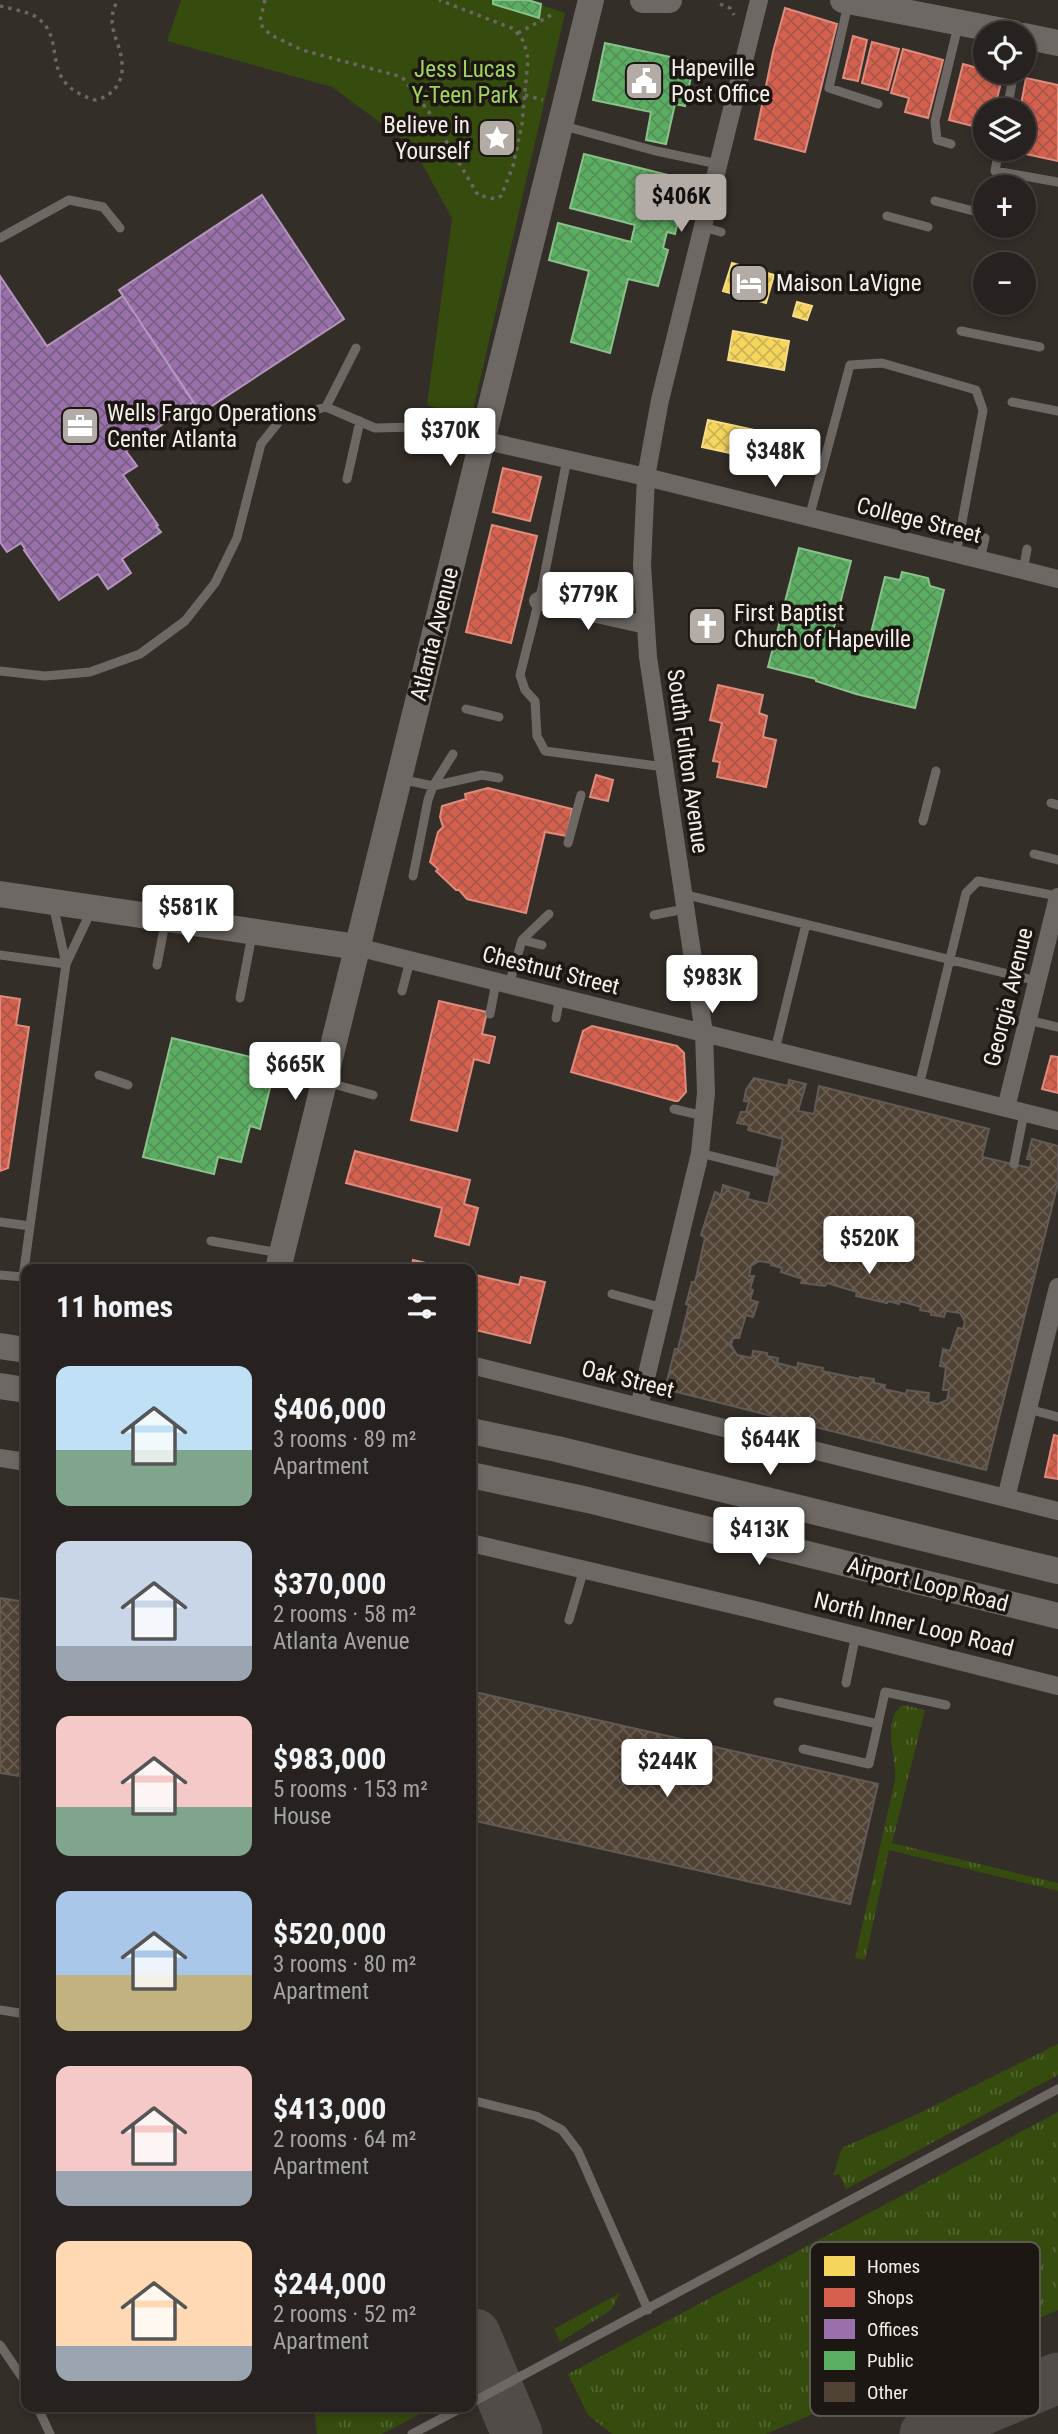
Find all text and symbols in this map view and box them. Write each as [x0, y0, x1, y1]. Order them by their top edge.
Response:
map controls [973, 21, 1036, 315]
button: locate [973, 21, 1036, 84]
place label: Hapeville Post Office [671, 55, 770, 108]
park label: Jess Lucas Y-Teen Park [411, 56, 519, 109]
public building icon: Hapeville Post Office [623, 60, 665, 102]
button: layers [973, 98, 1036, 161]
place label: Believe in Yourself [383, 112, 471, 165]
place icon: Believe in Yourself [476, 117, 518, 159]
pin: $406K [632, 174, 730, 234]
button: + [973, 175, 1036, 238]
text: $406K [651, 183, 711, 210]
button: − [973, 252, 1036, 315]
hotel icon: Maison LaVigne [728, 262, 770, 304]
place label: Maison LaVigne [776, 270, 922, 297]
place label: Wells Fargo Operations Center Atlanta [107, 400, 317, 453]
office icon: Wells Fargo Operations Center Atlanta [59, 405, 101, 447]
pin: $370K [401, 408, 499, 468]
text: $370K [420, 417, 480, 444]
pin: $348K [726, 430, 824, 489]
text: $348K [745, 438, 805, 465]
street label: College Street [854, 492, 984, 549]
street label: Atlanta Avenue [405, 565, 464, 704]
pin: $779K [539, 572, 637, 632]
text: $779K [558, 581, 618, 608]
place label: First Baptist Church of Hapeville [734, 600, 911, 653]
church icon: First Baptist Church of Hapeville [686, 605, 728, 647]
street label: South Fulton Avenue [661, 667, 714, 855]
pin: $581K [139, 886, 237, 945]
text: $581K [158, 894, 218, 921]
street label: Georgia Avenue [978, 925, 1039, 1069]
street label: Chestnut Street [479, 940, 622, 1001]
pin: $983K [663, 956, 761, 1015]
text: $983K [682, 964, 742, 991]
pin: $665K [246, 1042, 344, 1102]
text: $665K [265, 1051, 325, 1078]
pin: $520K [820, 1216, 918, 1276]
text: $520K [839, 1225, 899, 1252]
icon: filters [403, 1287, 441, 1325]
text: 11 homes [56, 1289, 173, 1324]
street label: Oak Street [579, 1355, 677, 1404]
text: $406,000 [273, 1391, 386, 1426]
icon: home [112, 1394, 196, 1478]
pin: $644K [721, 1418, 819, 1477]
text: 3 rooms · 89 m² [273, 1426, 416, 1453]
text: $644K [740, 1426, 800, 1453]
text: Apartment [273, 1453, 369, 1480]
pin: $413K [710, 1508, 808, 1567]
text: $413K [729, 1516, 789, 1543]
street label: Airport Loop Road [845, 1551, 1011, 1618]
text: $370,000 [273, 1566, 386, 1601]
icon: home [112, 1569, 196, 1653]
street label: North Inner Loop Road [811, 1587, 1016, 1662]
text: 2 rooms · 58 m² [273, 1601, 416, 1628]
text: Atlanta Avenue [273, 1628, 410, 1655]
pin: $244K [618, 1740, 716, 1799]
text: $983,000 [273, 1741, 386, 1776]
icon: home [112, 1744, 196, 1828]
text: $244K [637, 1748, 697, 1775]
text: 5 rooms · 153 m² [273, 1776, 428, 1803]
text: House [273, 1803, 331, 1830]
text: $520,000 [273, 1916, 386, 1951]
icon: home [112, 1919, 196, 2003]
text: 3 rooms · 80 m² [273, 1951, 416, 1978]
text: Apartment [273, 1978, 369, 2005]
text: $413,000 [273, 2091, 386, 2126]
icon: home [112, 2094, 196, 2178]
text: 2 rooms · 64 m² [273, 2126, 416, 2153]
text: Apartment [273, 2153, 369, 2180]
legend [810, 2242, 1040, 2416]
text: Homes [867, 2255, 920, 2278]
text: $244,000 [273, 2266, 386, 2301]
icon: home [112, 2269, 196, 2353]
text: Shops [867, 2286, 914, 2309]
text: 2 rooms · 52 m² [273, 2301, 416, 2328]
text: Offices [867, 2318, 919, 2341]
text: Apartment [273, 2328, 369, 2355]
text: Public [867, 2349, 914, 2372]
text: Other [867, 2381, 908, 2404]

